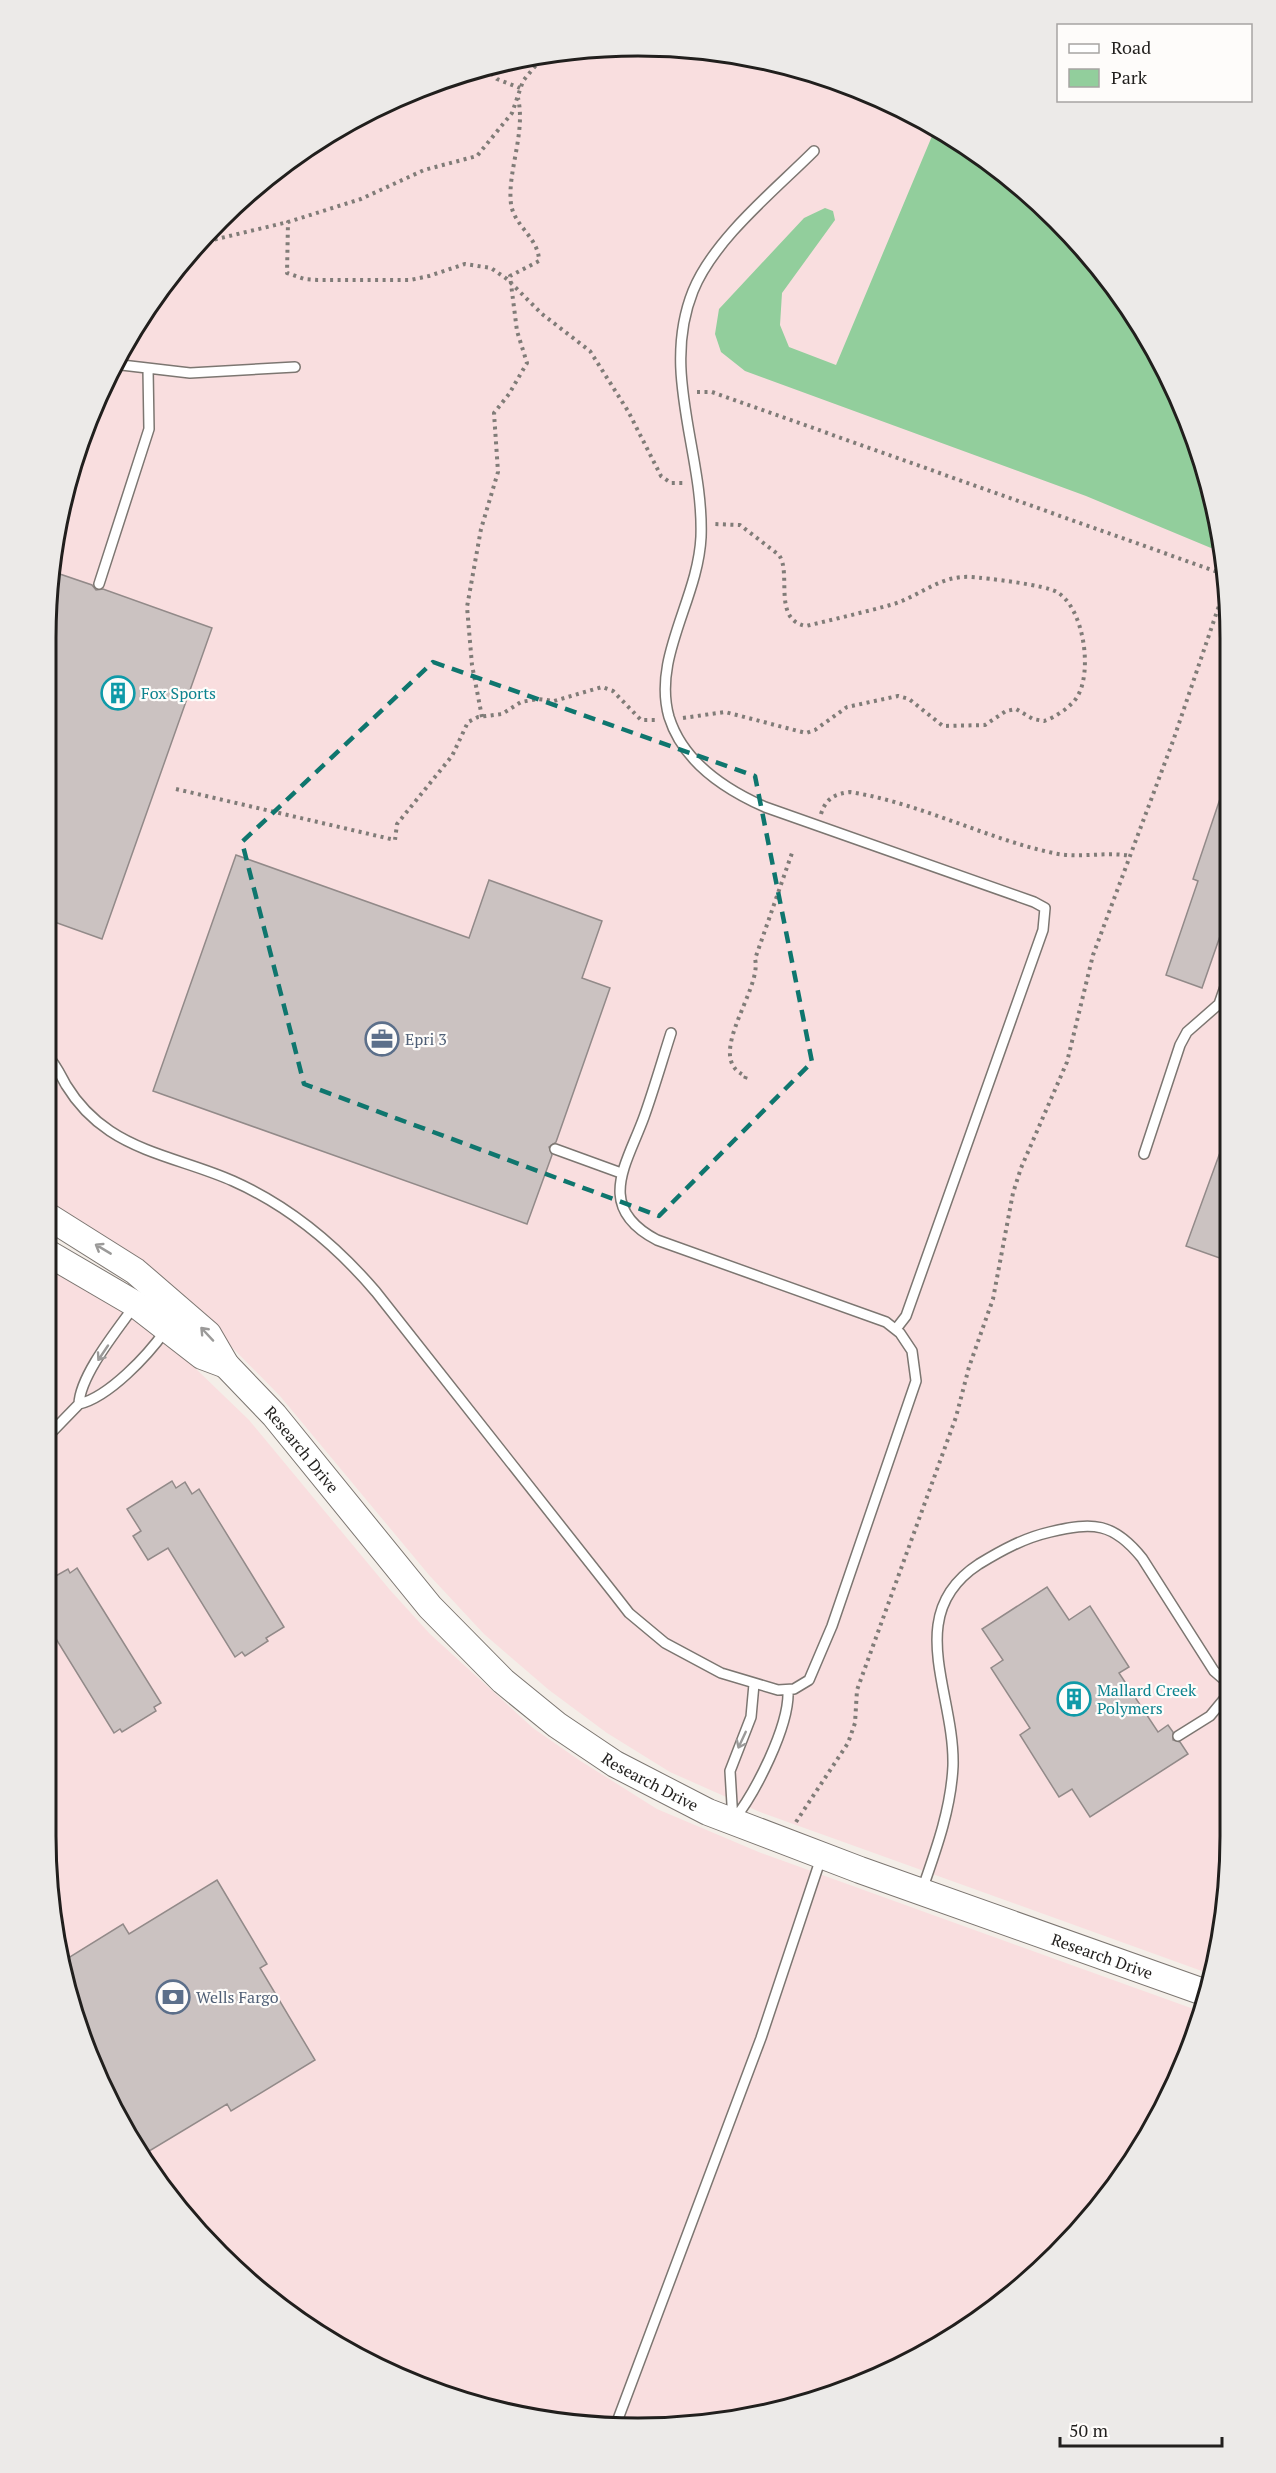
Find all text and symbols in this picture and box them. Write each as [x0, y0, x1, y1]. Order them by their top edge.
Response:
legend [1057, 24, 1252, 102]
text: Road [1111, 35, 1151, 59]
text: Park [1111, 65, 1148, 89]
building icon: Fox Sports [100, 675, 136, 711]
place label: Fox Sports [141, 682, 216, 704]
office icon: Epri 3 [364, 1021, 400, 1057]
place label: Epri 3 [405, 1028, 447, 1050]
one-way arrow [95, 1243, 112, 1255]
one-way arrow [200, 1327, 214, 1342]
one-way arrow [97, 1344, 109, 1361]
street label: Research Drive [260, 1401, 344, 1497]
place label: Mallard Creek Polymers [1097, 1679, 1197, 1719]
building icon: Mallard Creek Polymers [1056, 1681, 1092, 1717]
one-way arrow [735, 1731, 746, 1749]
street label: Research Drive [597, 1747, 702, 1816]
street label: Research Drive [1048, 1928, 1156, 1984]
bank icon: Wells Fargo [155, 1979, 191, 2015]
place label: Wells Fargo [196, 1986, 279, 2008]
scale bar [1060, 2410, 1222, 2448]
text: 50 m [1069, 2418, 1109, 2442]

